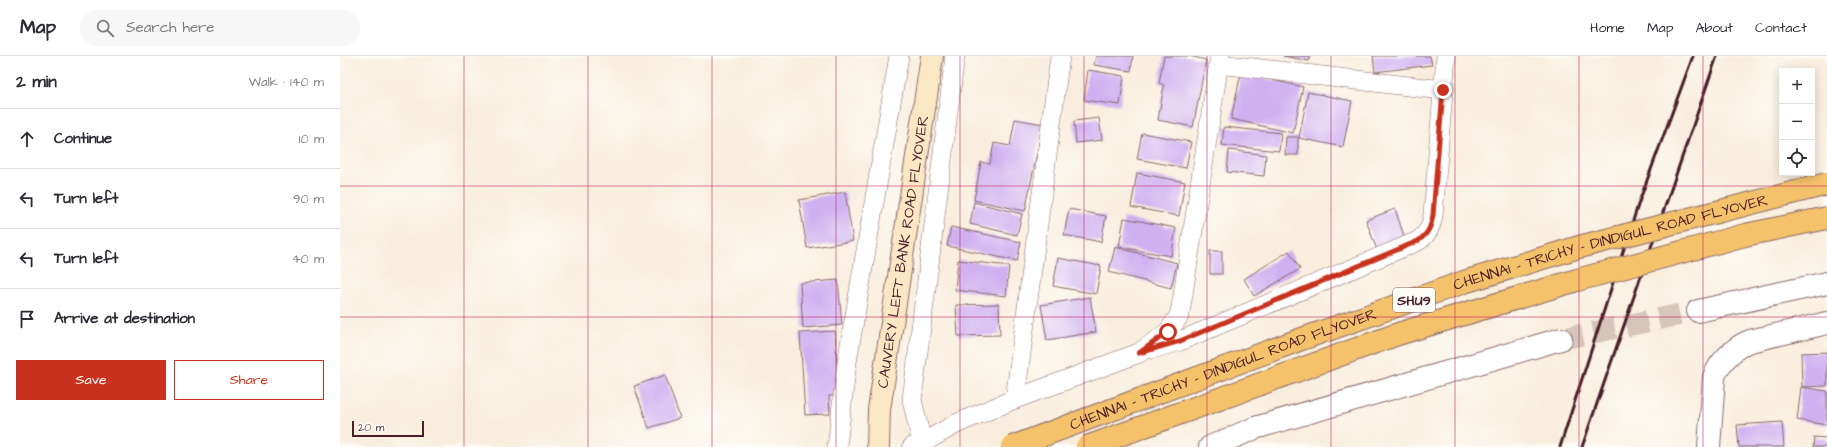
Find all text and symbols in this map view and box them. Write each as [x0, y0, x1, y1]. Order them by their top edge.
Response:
search box [80, 10, 360, 46]
text: Map [20, 14, 56, 41]
icon: search [94, 17, 116, 39]
text: Search here [126, 17, 215, 38]
text: Home [1590, 18, 1625, 38]
text: Map [1647, 18, 1673, 38]
text: About [1695, 18, 1733, 38]
text: Contact [1755, 18, 1807, 38]
map controls [1779, 68, 1815, 176]
button: + [1779, 68, 1815, 104]
text: 2 min [16, 70, 57, 94]
text: Walk · 140 m [249, 73, 324, 91]
route end [1434, 81, 1452, 99]
button: − [1779, 104, 1815, 140]
street label: CAUVERY LEFT BANK ROAD FLYOVER [872, 114, 934, 390]
icon: ahead [16, 128, 38, 150]
text: Continue [54, 128, 112, 149]
text: 10 m [299, 130, 324, 148]
button: locate [1779, 140, 1815, 176]
icon: left [16, 188, 38, 210]
text: Turn left [54, 188, 118, 209]
street label: CHENNAI - TRICHY - DINDIGUL ROAD FLYOVER [1450, 189, 1770, 296]
text: 90 m [293, 190, 324, 208]
icon: left [16, 248, 38, 270]
text: Turn left [54, 248, 118, 269]
text: 40 m [292, 250, 324, 268]
road number: SHU9 [1393, 288, 1435, 312]
street label: CHENNAI - TRICHY - DINDIGUL ROAD FLYOVER [1067, 304, 1379, 436]
icon: arrive [16, 308, 38, 330]
text: Arrive at destination [54, 308, 195, 329]
route start [1159, 323, 1177, 341]
button: Save [16, 360, 166, 400]
button: Share [174, 360, 324, 400]
scale bar [352, 419, 424, 438]
text: 20 m [358, 420, 384, 435]

